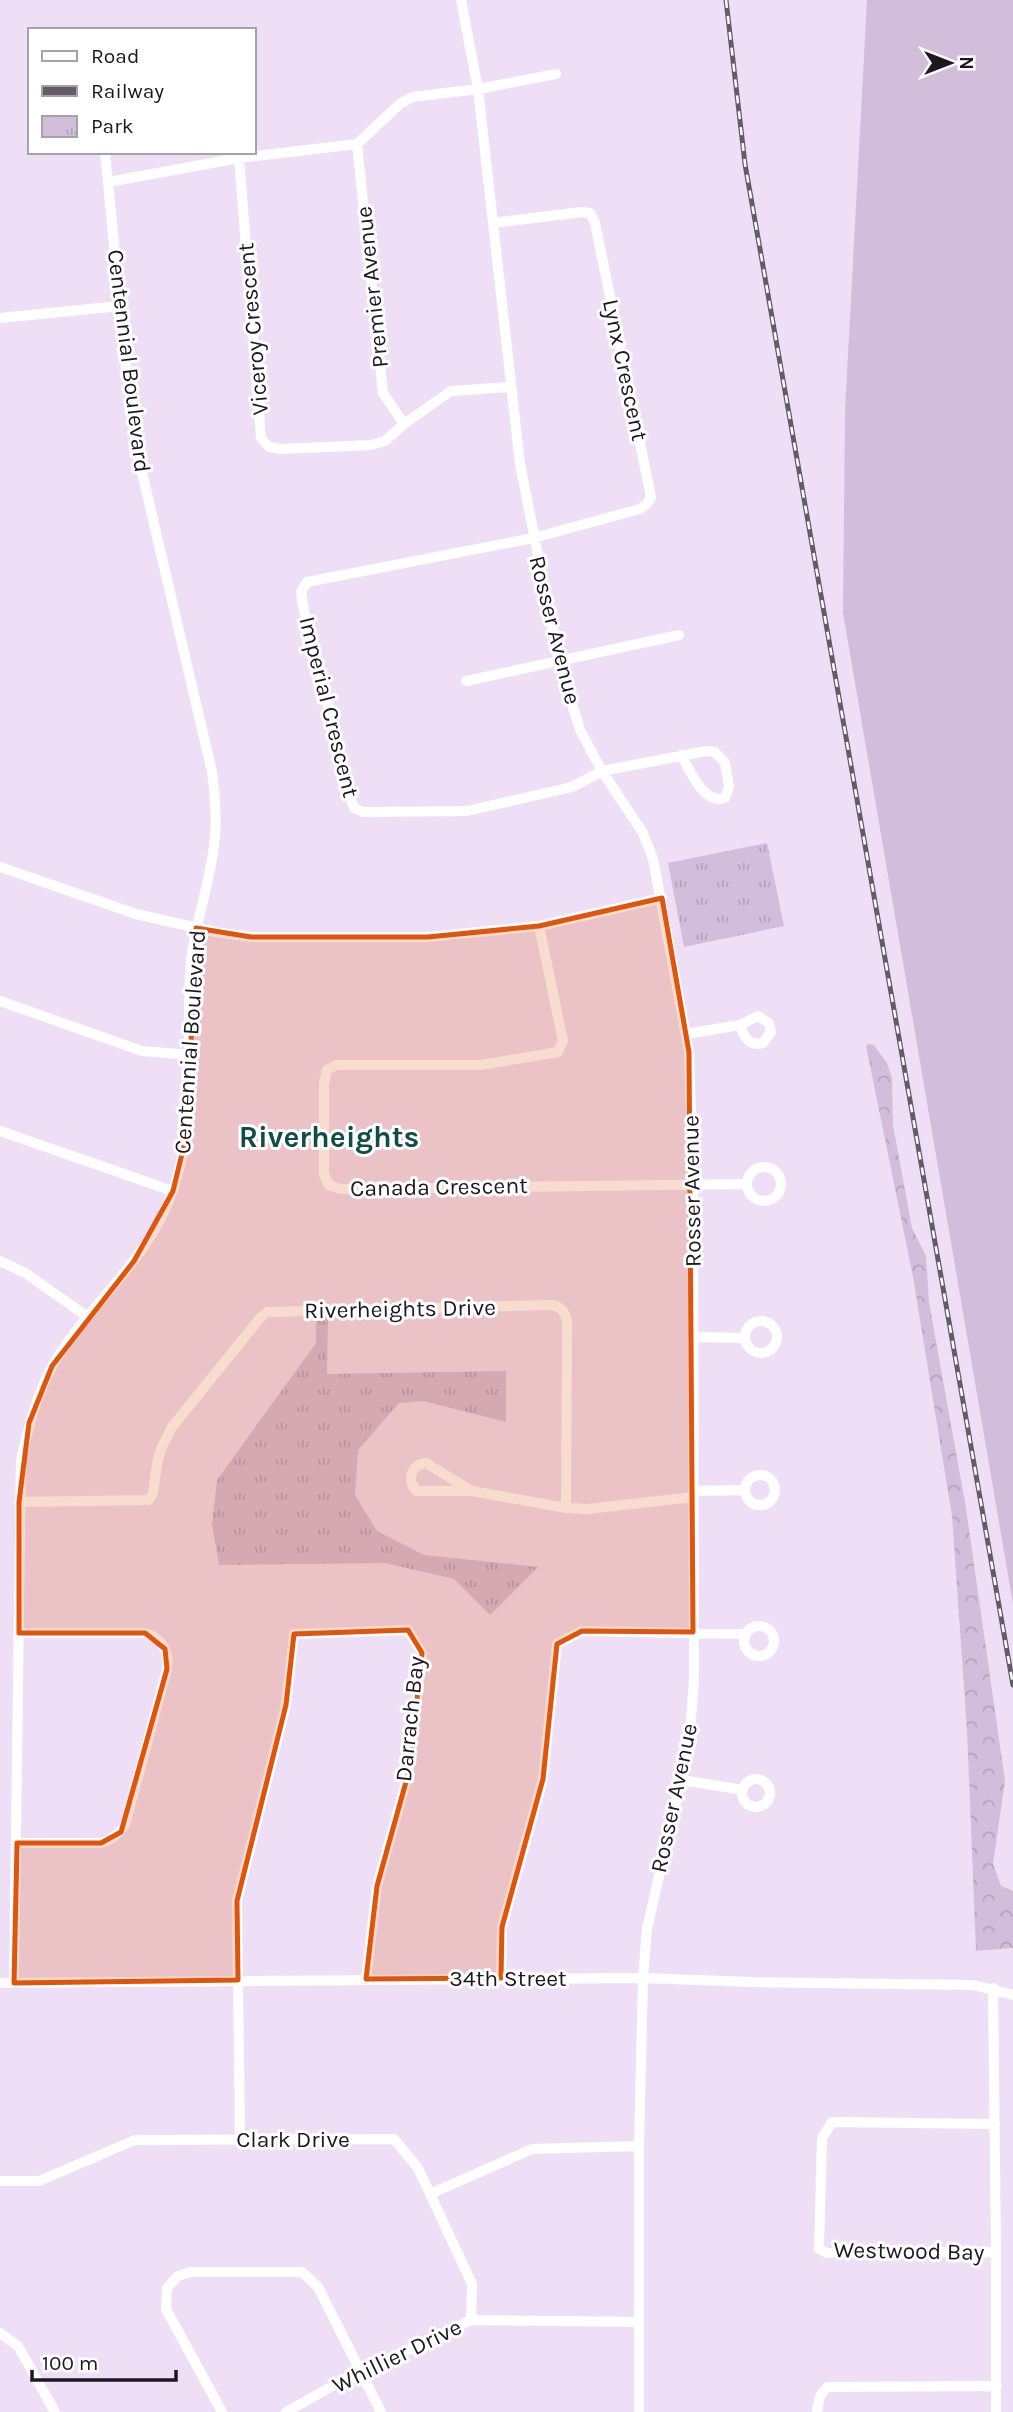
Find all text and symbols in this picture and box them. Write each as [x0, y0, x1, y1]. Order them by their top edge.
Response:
legend [28, 28, 256, 154]
north arrow [915, 28, 985, 98]
text: Road [91, 44, 139, 68]
text: N [955, 56, 977, 70]
text: Railway [91, 79, 164, 103]
text: Park [91, 114, 134, 138]
street label: Premier Avenue [350, 205, 394, 369]
street label: Viceroy Crescent [232, 241, 274, 416]
street label: Centennial Boulevard [102, 248, 156, 474]
street label: Lynx Crescent [597, 297, 653, 444]
street label: Rosser Avenue [524, 553, 586, 707]
street label: Imperial Crescent [293, 614, 365, 801]
street label: Centennial Boulevard [169, 929, 211, 1155]
street label: Rosser Avenue [677, 1115, 707, 1267]
district label: Riverheights [239, 1119, 419, 1155]
street label: Canada Crescent [350, 1172, 528, 1202]
street label: Riverheights Drive [304, 1294, 496, 1324]
street label: Darrach Bay [390, 1655, 430, 1783]
street label: Rosser Avenue [645, 1721, 703, 1875]
street label: 34th Street [449, 1965, 567, 1992]
street label: Clark Drive [236, 2126, 350, 2153]
street label: Westwood Bay [833, 2236, 985, 2266]
street label: Whillier Drive [328, 2313, 466, 2399]
scale bar [32, 2338, 175, 2382]
text: 100 m [42, 2351, 99, 2375]

